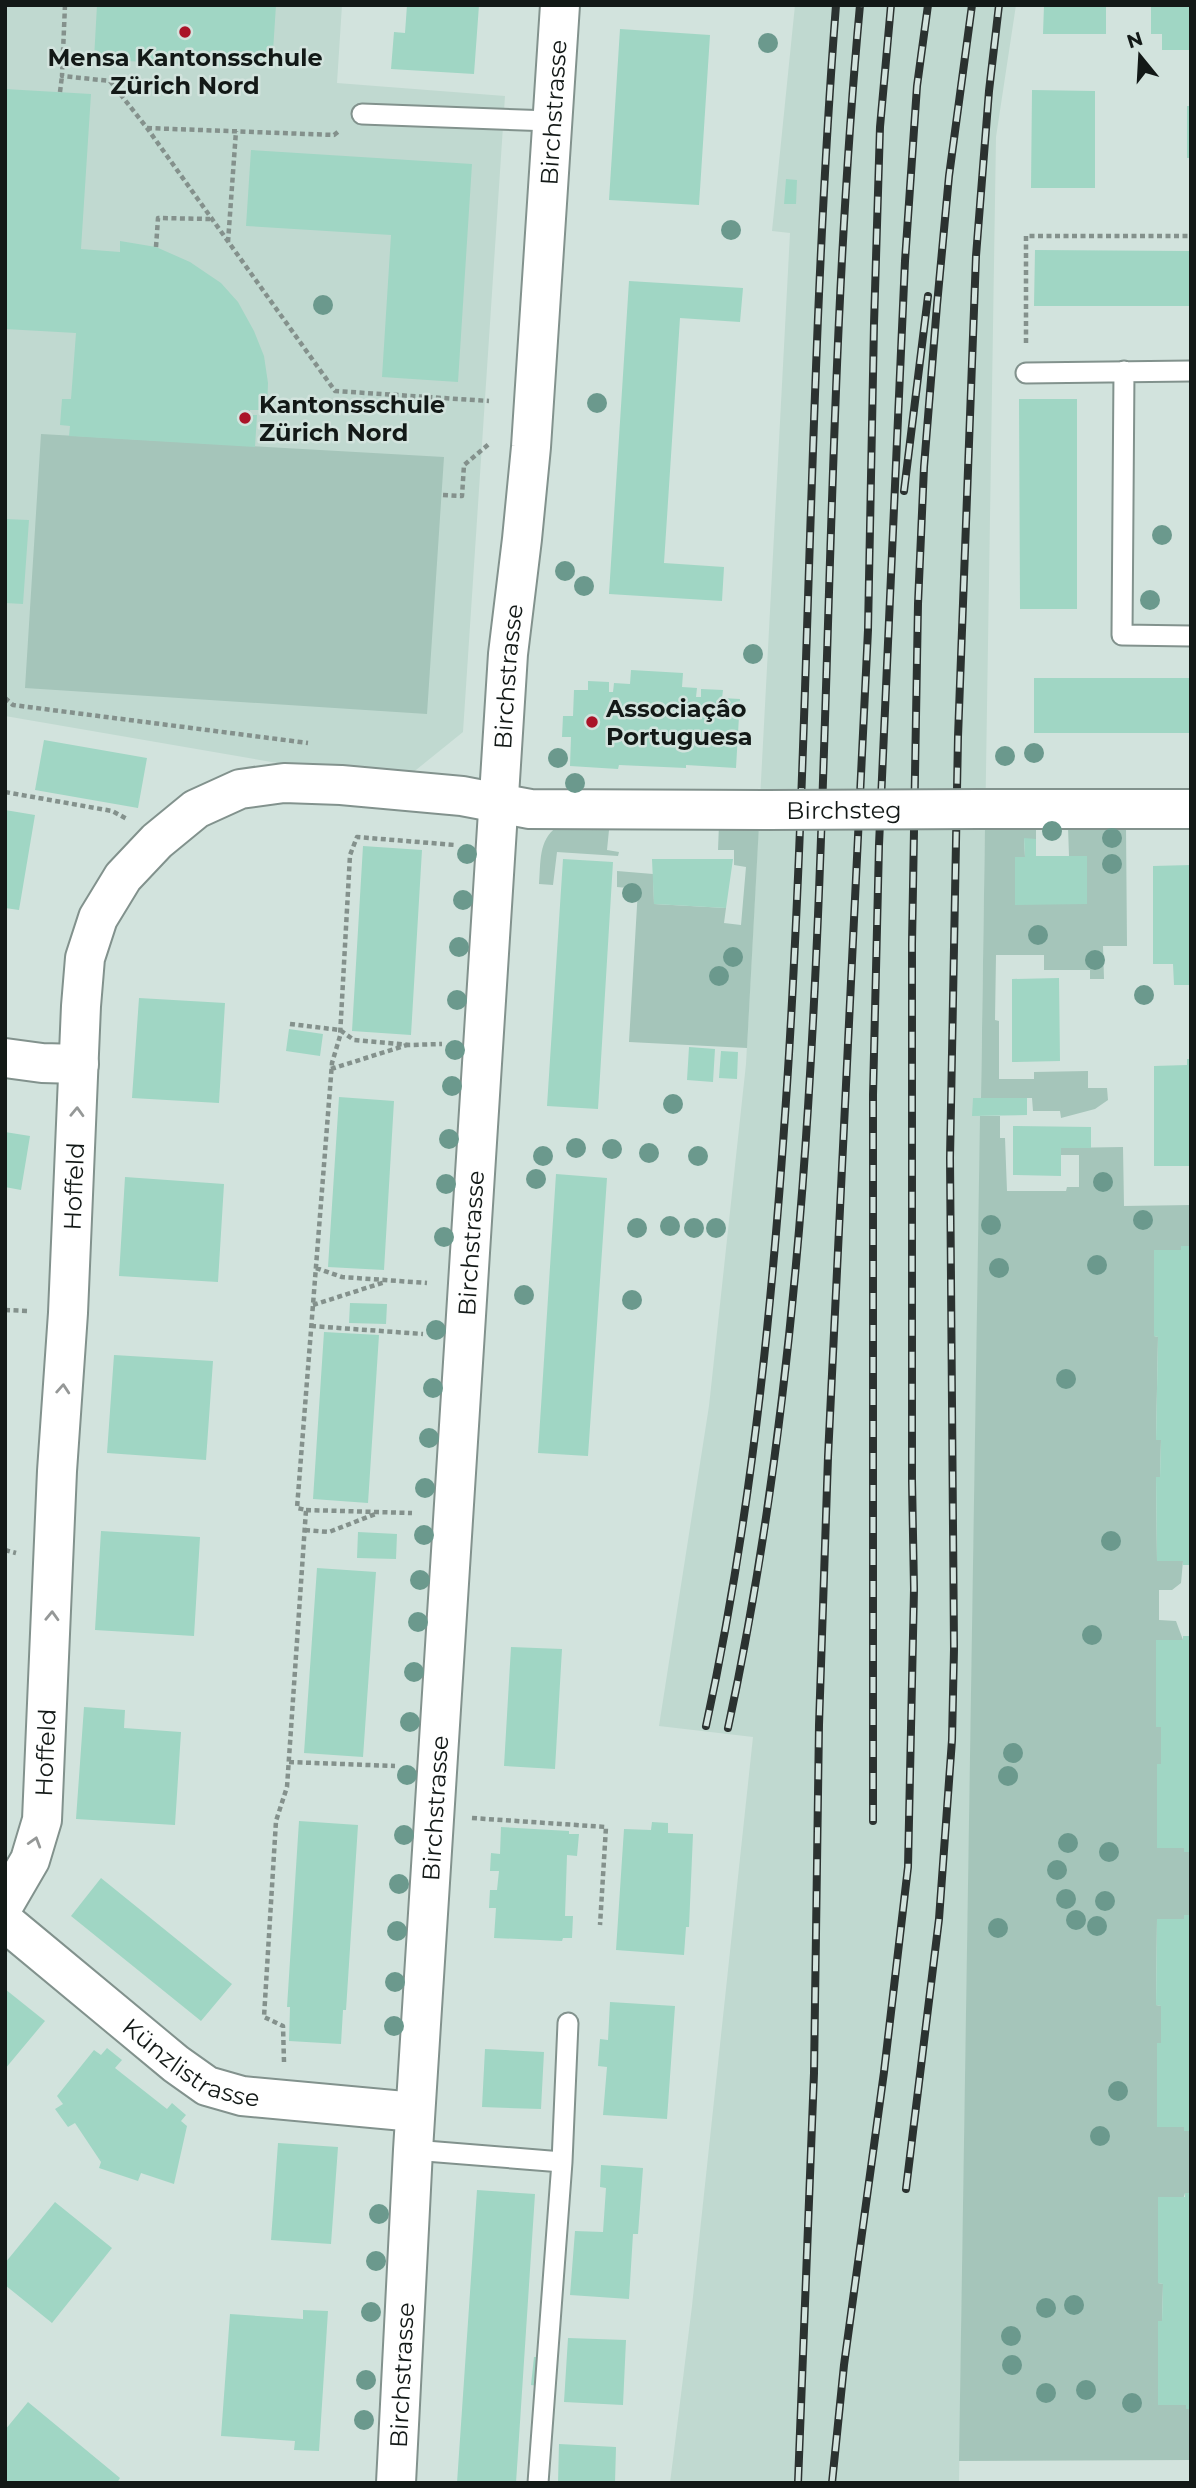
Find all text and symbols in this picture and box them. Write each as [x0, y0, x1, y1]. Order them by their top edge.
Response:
north arrow [1105, 21, 1175, 91]
marker: Mensa Kantonsschule Zürich Nord [177, 24, 193, 40]
text: N [1124, 27, 1146, 54]
street label: Birchstrasse [534, 39, 572, 186]
place label: Mensa Kantonsschule Zürich Nord [47, 43, 323, 100]
place label: Kantonsschule Zürich Nord [259, 390, 445, 447]
marker: Kantonsschule Zürich Nord [237, 410, 253, 426]
street label: Birchstrasse [487, 602, 528, 750]
place label: Associaçâo Portuguesa [605, 694, 753, 751]
marker: Associaçâo Portuguesa [584, 714, 600, 730]
street label: Birchsteg [786, 795, 902, 824]
one-way arrow [69, 1107, 84, 1118]
street label: Hoffeld [57, 1142, 90, 1231]
street label: Birchstrasse [451, 1170, 490, 1317]
one-way arrow [55, 1383, 70, 1394]
one-way arrow [44, 1610, 59, 1621]
street label: Hoffeld [29, 1708, 61, 1797]
street label: Birchstrasse [416, 1734, 454, 1882]
one-way arrow [27, 1836, 41, 1849]
street label: Künzlistrasse [117, 2012, 261, 2112]
street label: Birchstrasse [383, 2302, 420, 2449]

